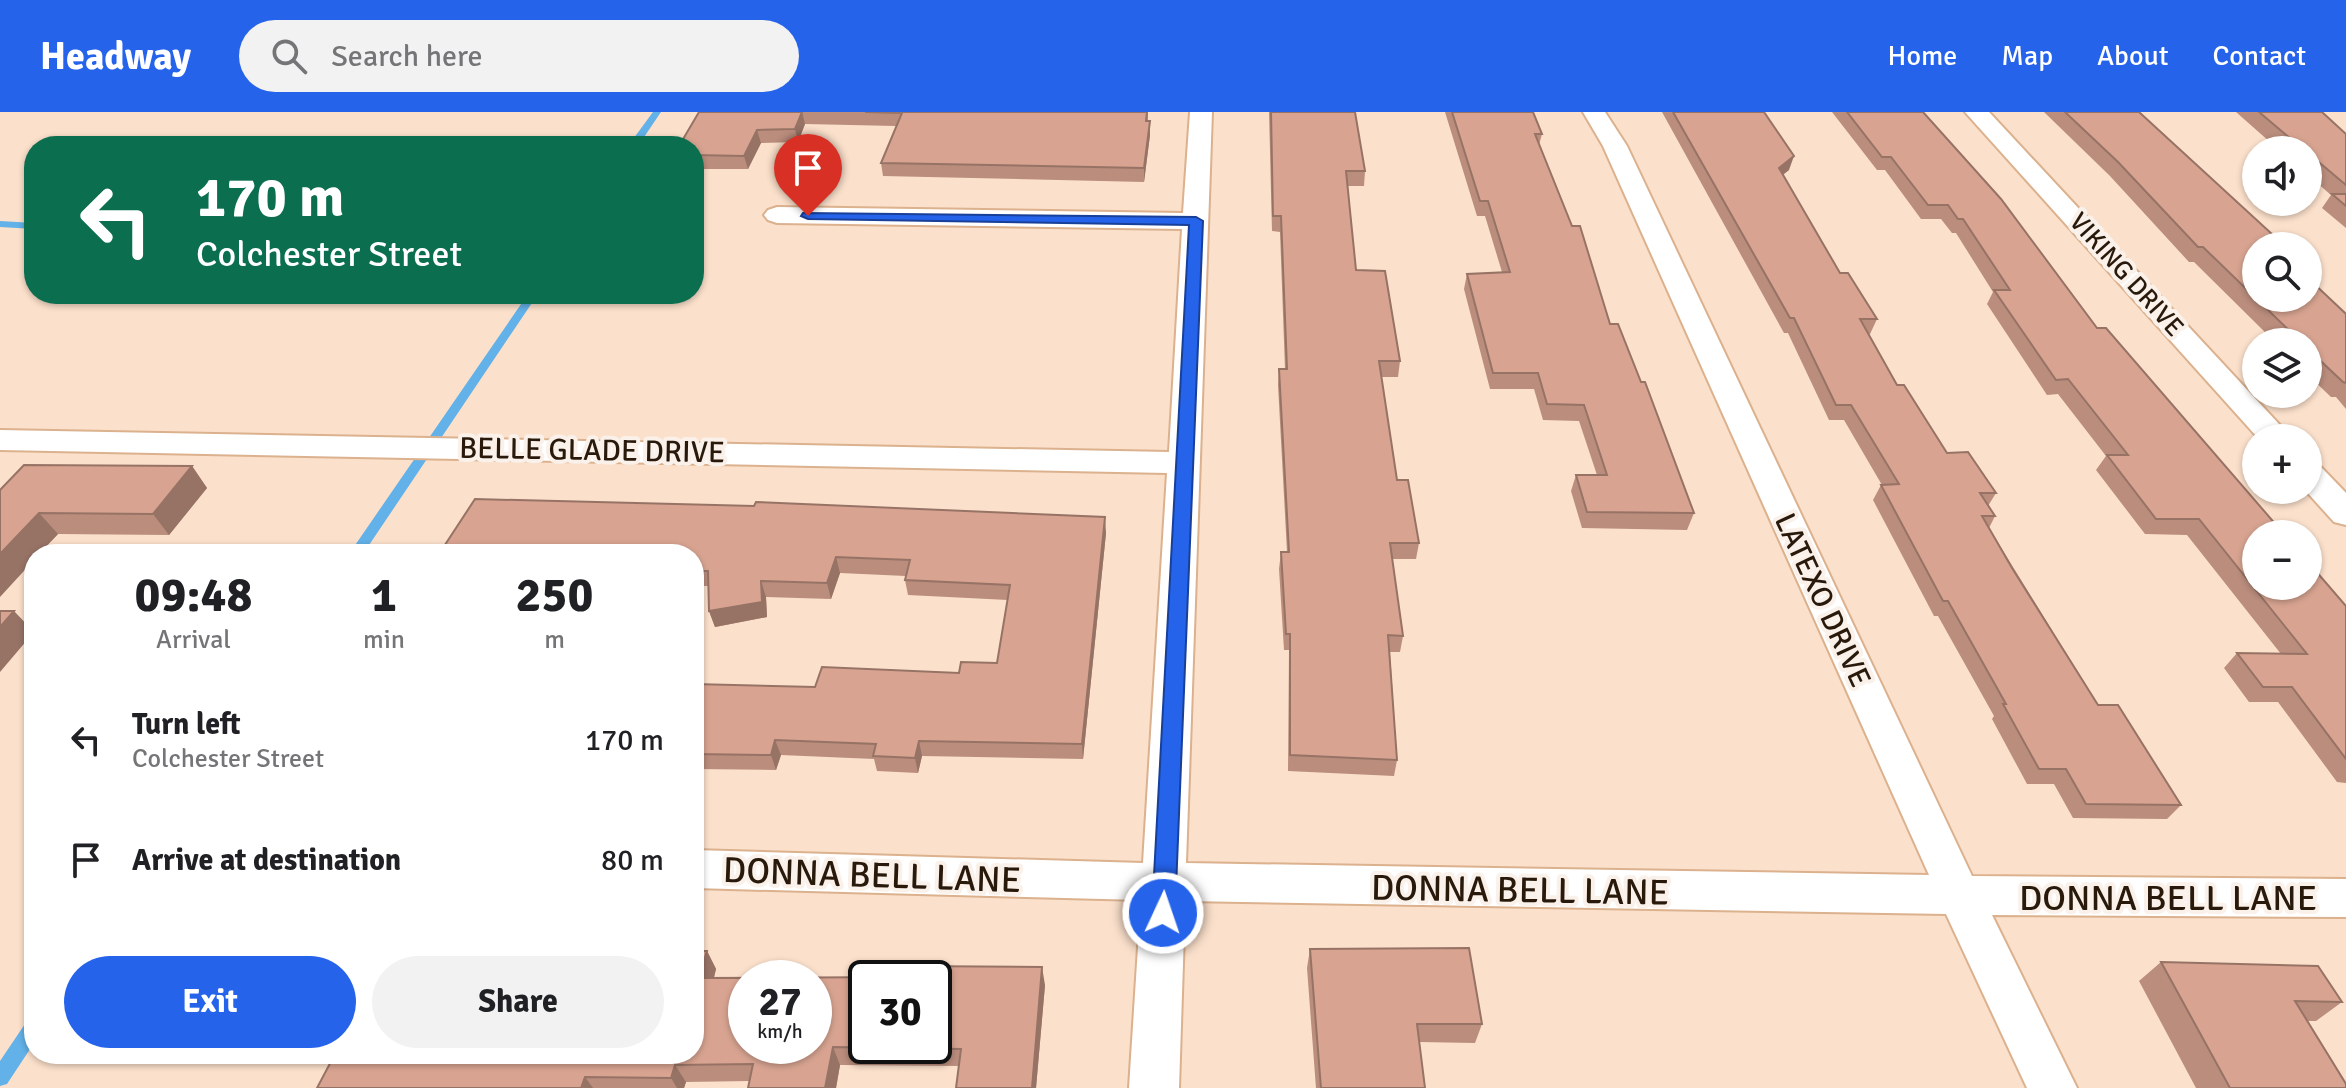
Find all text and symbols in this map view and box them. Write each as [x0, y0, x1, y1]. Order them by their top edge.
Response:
search box [239, 20, 799, 92]
text: Headway [40, 33, 191, 80]
icon: search [267, 34, 311, 78]
text: Search here [331, 38, 482, 75]
text: Home [1888, 39, 1957, 73]
text: Map [2001, 39, 2053, 73]
text: About [2097, 39, 2169, 73]
text: Contact [2213, 39, 2306, 73]
pin [774, 134, 842, 216]
map controls [2242, 136, 2322, 600]
button: sound [2242, 136, 2322, 216]
icon: arrive [786, 146, 830, 190]
text: 170 m [196, 163, 344, 232]
icon: left [64, 168, 168, 272]
street label: VIKING DRIVE [2062, 206, 2190, 343]
text: Colchester Street [196, 232, 462, 277]
button: search [2242, 232, 2322, 312]
button: layers [2242, 328, 2322, 408]
button: + [2242, 424, 2322, 504]
street label: BELLE GLADE DRIVE [459, 430, 725, 471]
street label: LATEXO DRIVE [1766, 507, 1879, 693]
button: − [2242, 520, 2322, 600]
text: 09:48 [135, 566, 252, 625]
text: 1 [371, 566, 397, 625]
text: 250 [516, 566, 593, 625]
text: Arrival [156, 624, 231, 656]
text: min [363, 624, 405, 656]
text: m [544, 624, 565, 656]
text: Turn left [132, 706, 241, 743]
icon: left [64, 718, 108, 762]
text: 170 m [585, 722, 664, 759]
text: Colchester Street [132, 743, 324, 775]
icon: arrive [64, 838, 108, 882]
text: Arrive at destination [132, 842, 401, 879]
text: 80 m [601, 842, 664, 879]
street label: DONNA BELL LANE [722, 848, 1022, 903]
street label: DONNA BELL LANE [1371, 865, 1669, 916]
position arrow [1121, 871, 1205, 955]
street label: DONNA BELL LANE [2019, 876, 2317, 921]
button: Exit [64, 956, 356, 1048]
button: Share [372, 956, 664, 1048]
speed limit sign: 30 [848, 960, 952, 1064]
text: 27 [758, 977, 802, 1027]
text: km/h [757, 1019, 803, 1044]

